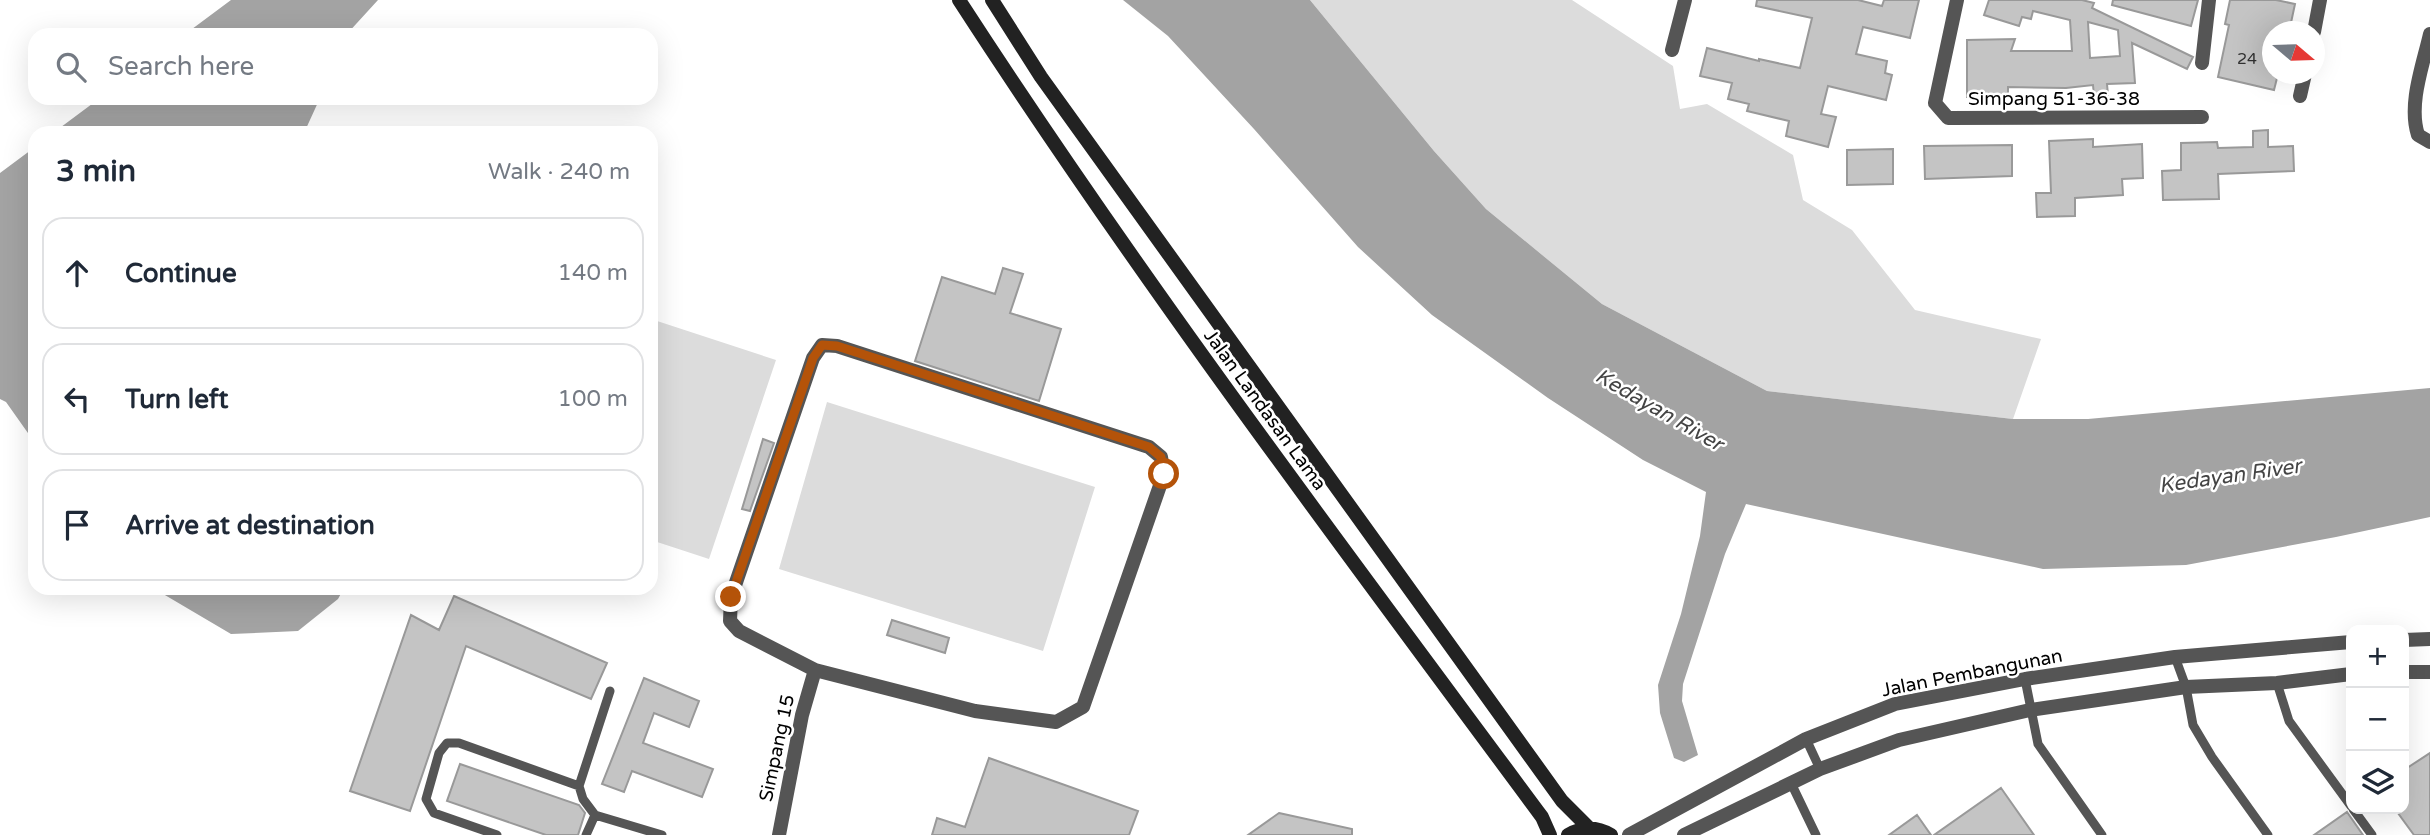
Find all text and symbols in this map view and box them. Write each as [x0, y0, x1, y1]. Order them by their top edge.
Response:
north arrow [2262, 21, 2325, 84]
search box [28, 28, 658, 105]
icon: search [52, 48, 90, 86]
house number: 24 [2237, 49, 2257, 69]
text: Search here [108, 51, 254, 82]
street label: Simpang 51-36-38 [1968, 88, 2140, 110]
text: 3 min [56, 153, 136, 190]
text: Walk · 240 m [488, 158, 630, 186]
icon: ahead [58, 254, 96, 292]
text: Continue [125, 258, 237, 289]
text: 140 m [558, 259, 628, 287]
street label: Jalan Landasan Lama [1199, 325, 1331, 495]
water label: Kedayan River [1591, 363, 1730, 458]
icon: left [58, 380, 96, 418]
text: Turn left [125, 384, 228, 415]
text: 100 m [558, 385, 628, 413]
water label: Kedayan River [2157, 453, 2306, 498]
route start [1148, 458, 1179, 489]
icon: arrive [58, 506, 96, 544]
text: Arrive at destination [125, 510, 375, 541]
route end [715, 581, 746, 612]
map controls [2346, 625, 2409, 814]
button: + [2346, 625, 2409, 688]
street label: Jalan Pembangunan [1880, 645, 2064, 701]
button: − [2346, 688, 2409, 751]
street label: Simpang 15 [755, 693, 799, 803]
button: layers [2346, 751, 2409, 814]

